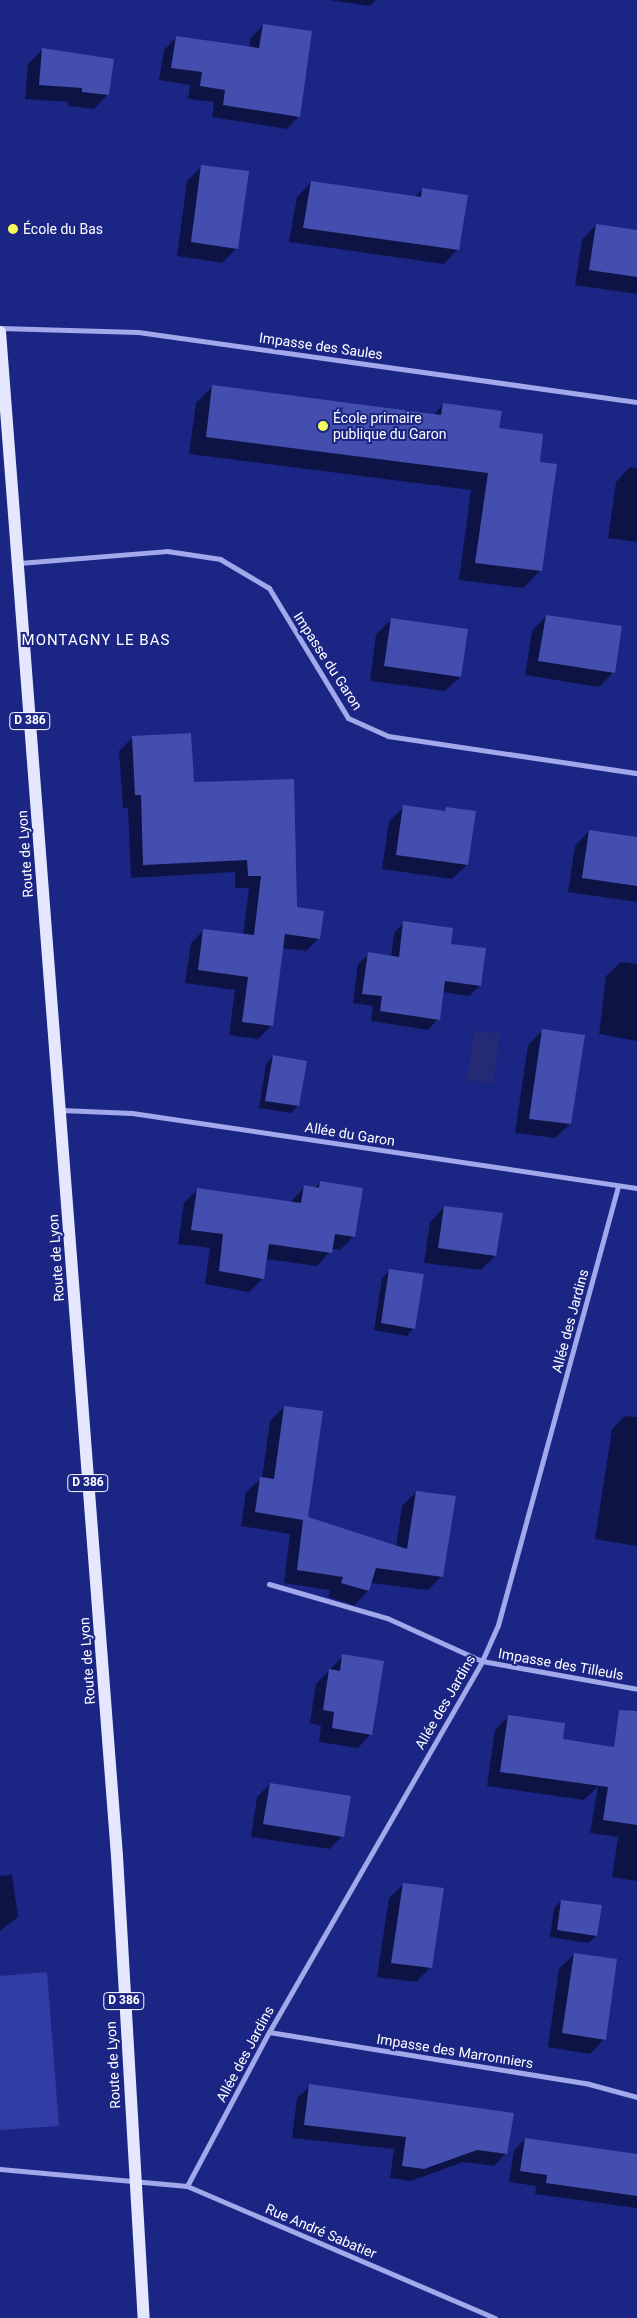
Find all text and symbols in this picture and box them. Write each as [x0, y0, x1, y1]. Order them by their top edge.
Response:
place label: École du Bas [23, 221, 103, 237]
marker: École du Bas [7, 223, 19, 235]
street label: Impasse des Saules [258, 329, 384, 363]
place label: École primaire publique du Garon [333, 410, 446, 442]
marker: École primaire publique du Garon [317, 420, 329, 432]
street label: Impasse du Garon [290, 609, 366, 713]
district label: MONTAGNY LE BAS [20, 632, 172, 650]
road number: D 386 [9, 711, 51, 730]
street label: Route de Lyon [14, 810, 36, 898]
street label: Allée du Garon [304, 1119, 396, 1149]
street label: Route de Lyon [45, 1214, 67, 1302]
street label: Allée des Jardins [548, 1267, 592, 1375]
road number: D 386 [67, 1474, 109, 1492]
street label: Route de Lyon [76, 1617, 98, 1705]
street label: Impasse des Tilleuls [497, 1645, 625, 1683]
street label: Allée des Jardins [411, 1652, 479, 1752]
road number: D 386 [103, 1992, 145, 2010]
street label: Allée des Jardins [213, 2003, 277, 2105]
street label: Route de Lyon [102, 2021, 124, 2109]
street label: Impasse des Marronniers [375, 2030, 535, 2072]
street label: Rue André Sabatier [263, 2200, 379, 2262]

